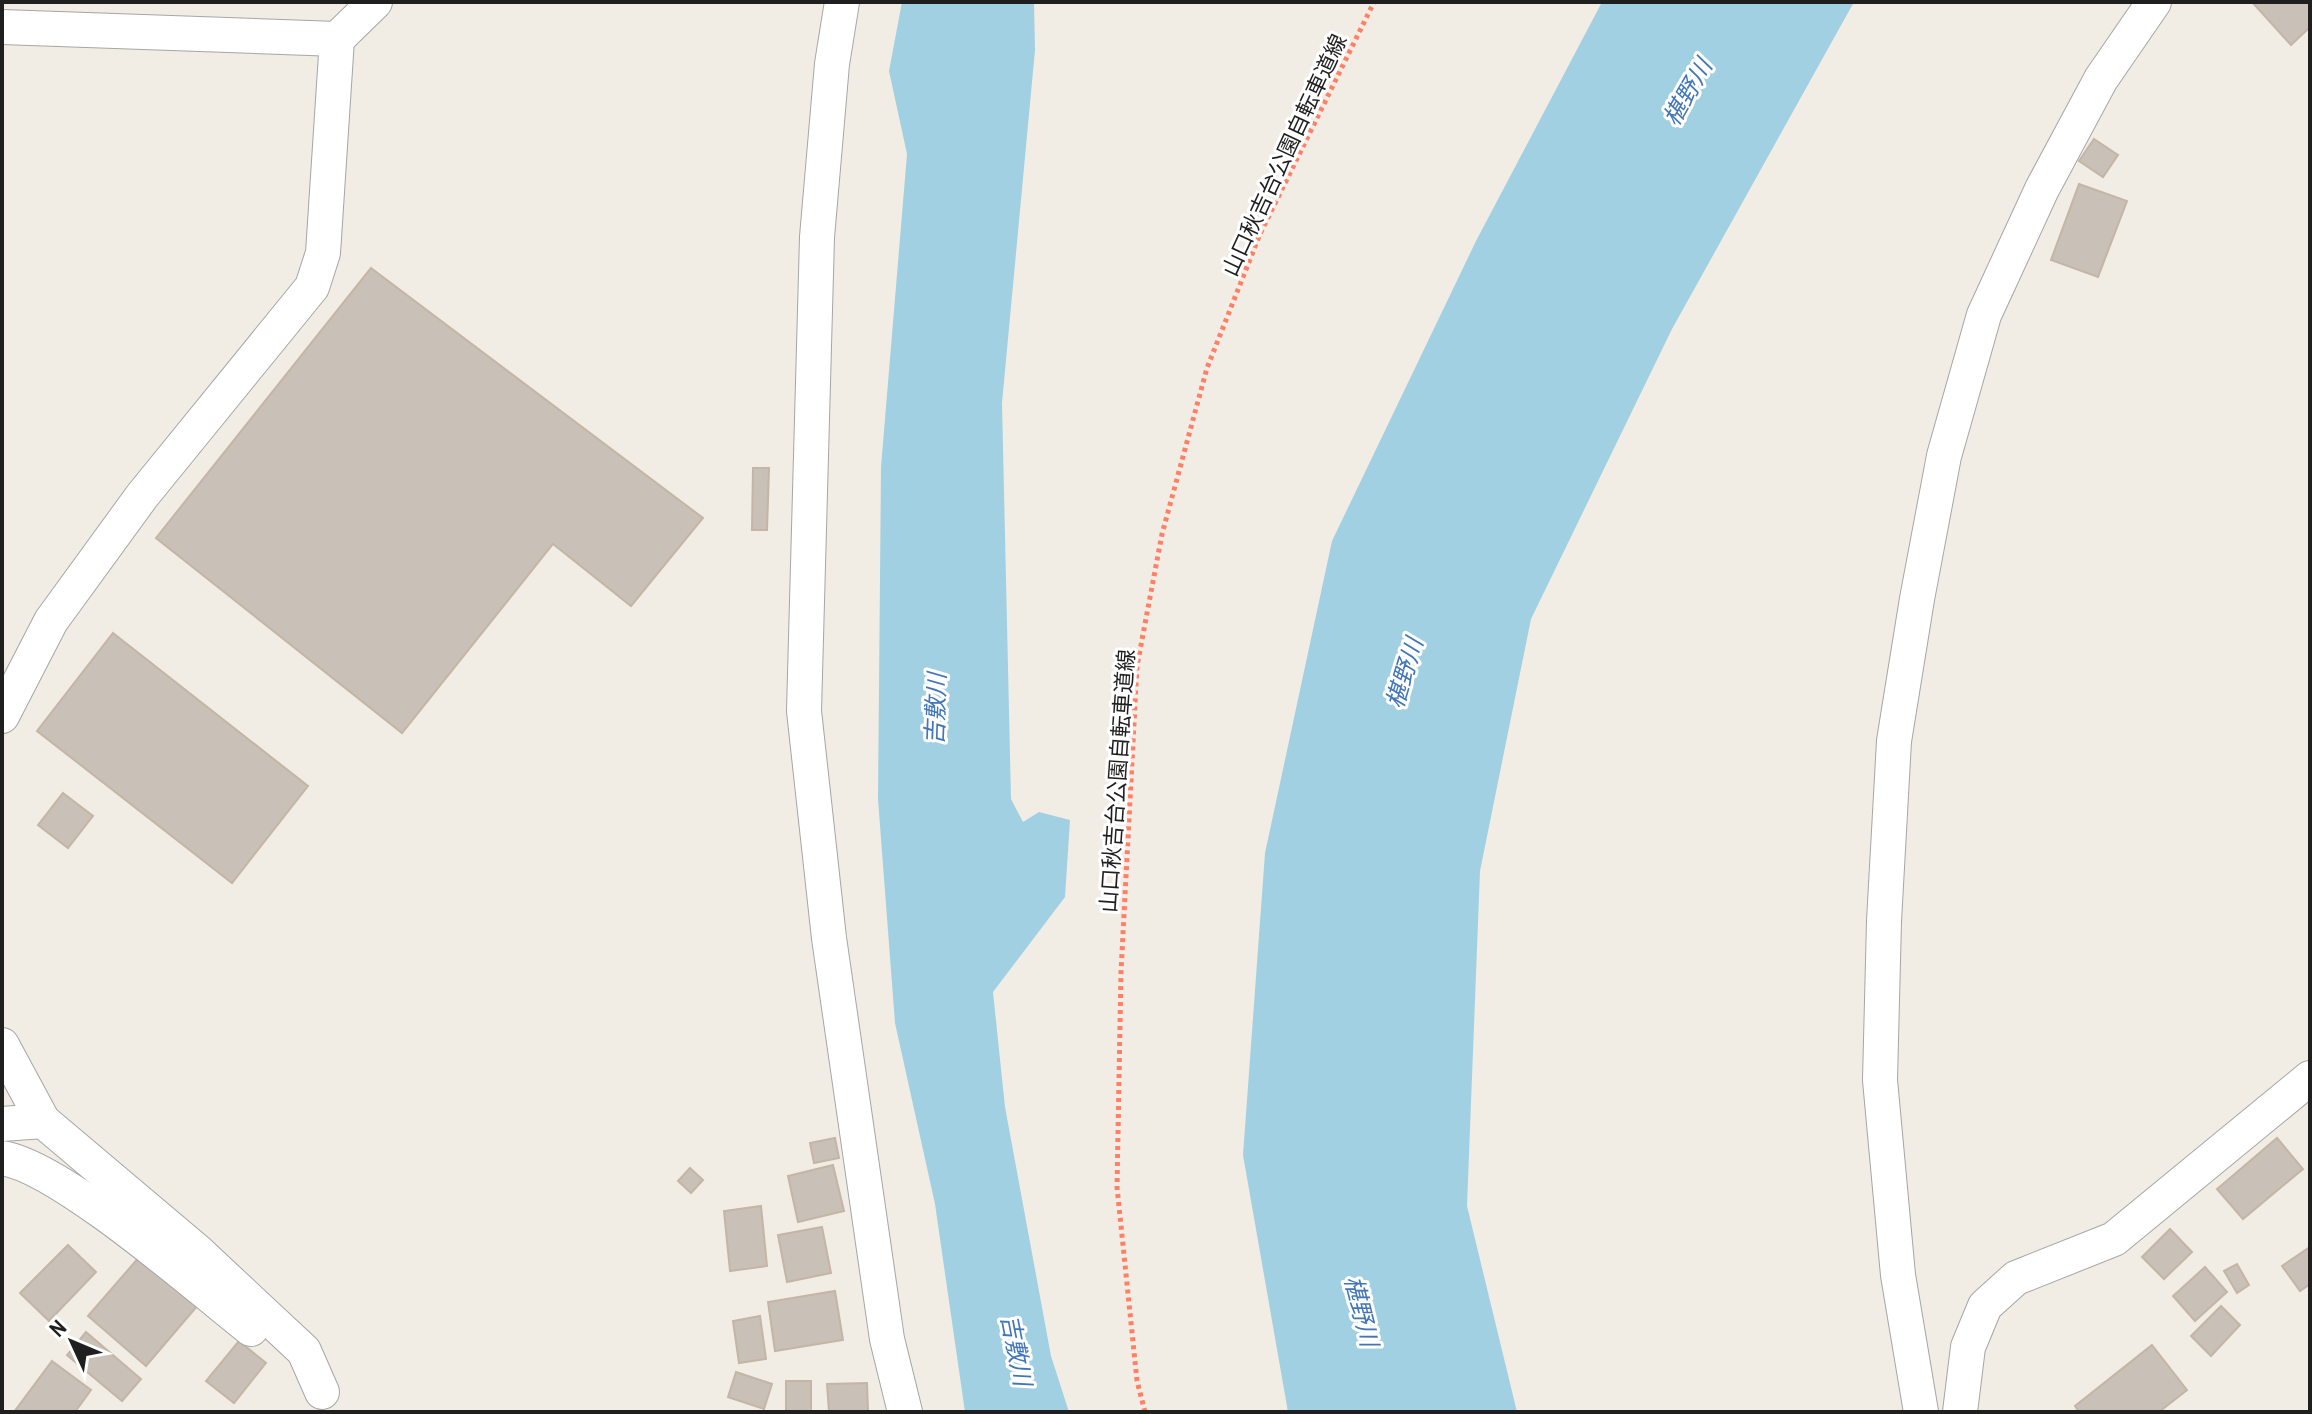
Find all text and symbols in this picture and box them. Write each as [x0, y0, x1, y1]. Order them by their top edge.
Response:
street label: 山口秋吉台公園自転車道線 [1215, 29, 1353, 281]
water label: 椹野川 [1655, 50, 1720, 131]
water label: 椹野川 [1378, 631, 1431, 712]
street label: 山口秋吉台公園自転車道線 [1093, 648, 1141, 914]
water label: 吉敷川 [918, 669, 952, 746]
water label: 椹野川 [1338, 1272, 1387, 1353]
north arrow [32, 1302, 112, 1382]
water label: 吉敷川 [994, 1312, 1040, 1391]
text: N [42, 1313, 73, 1343]

